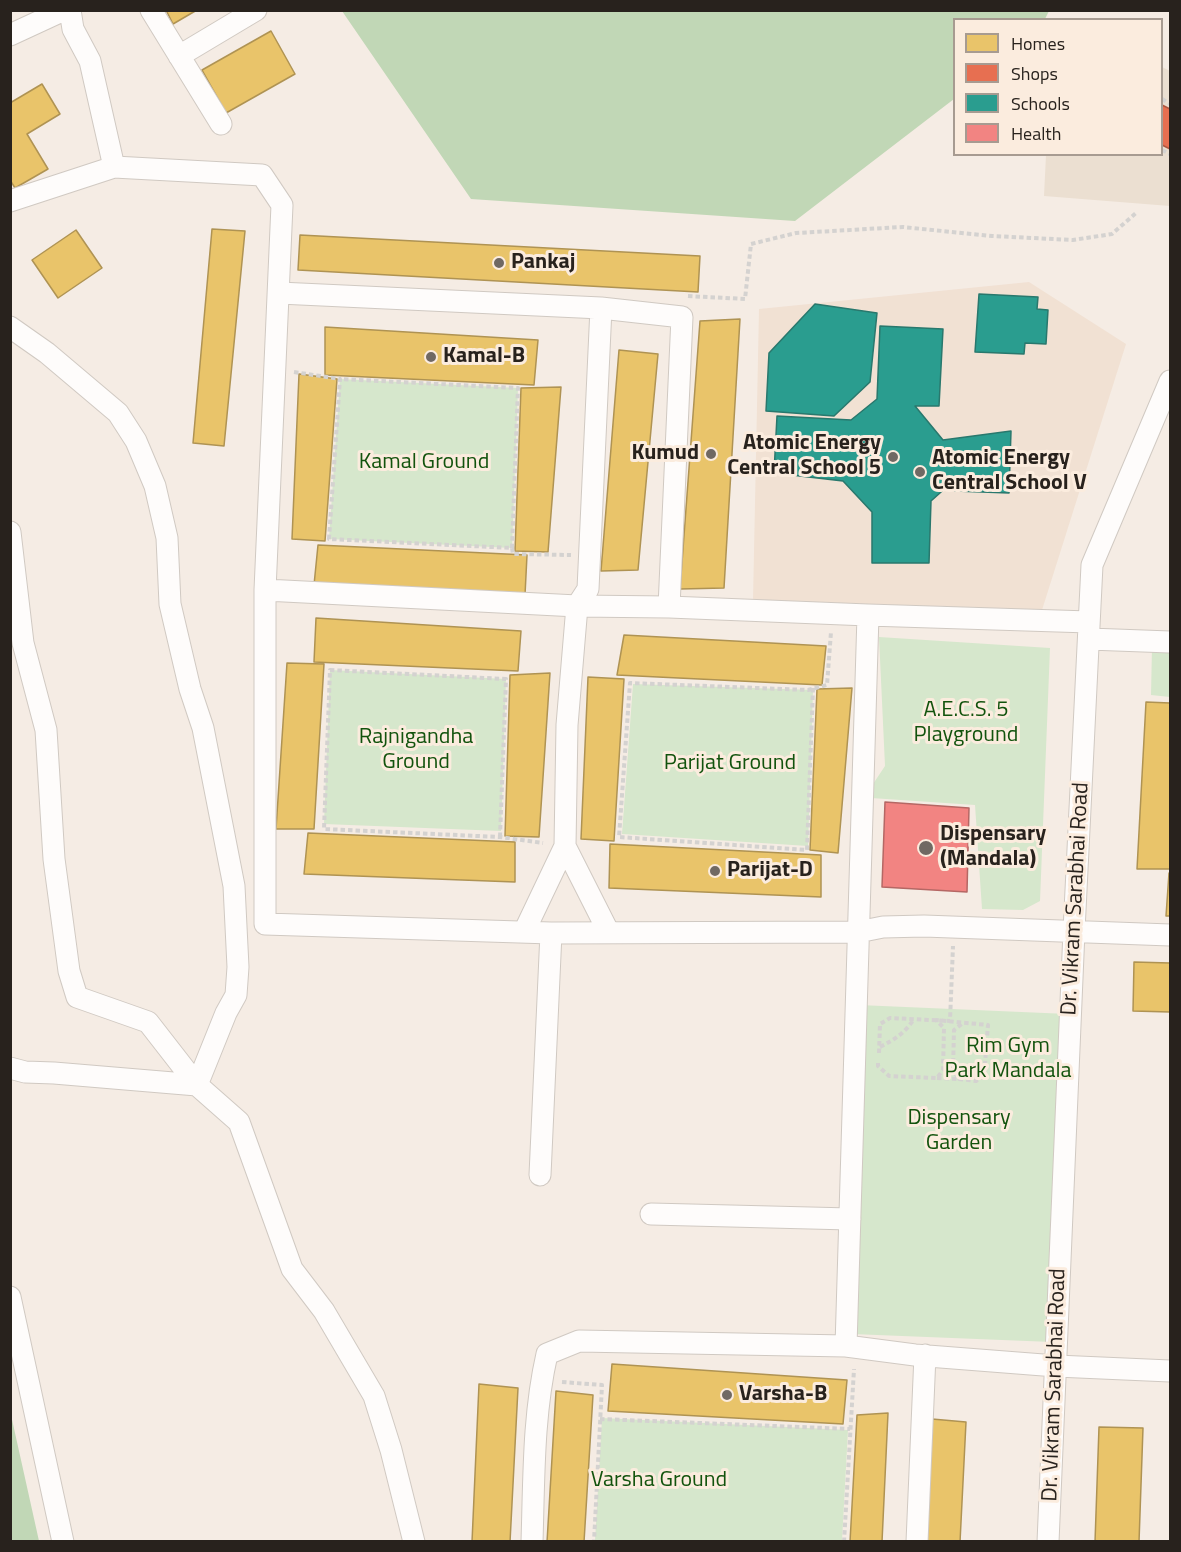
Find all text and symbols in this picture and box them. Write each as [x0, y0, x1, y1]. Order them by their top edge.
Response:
legend [953, 18, 1163, 156]
text: Homes [1011, 30, 1065, 57]
text: Shops [1011, 60, 1058, 87]
text: Schools [1011, 90, 1070, 117]
text: Health [1011, 120, 1061, 147]
place label: Pankaj [511, 250, 576, 276]
marker: Pankaj [492, 256, 506, 270]
place label: Kamal-B [443, 344, 525, 370]
marker: Kamal-B [424, 350, 438, 364]
place label: Atomic Energy Central School 5 [727, 431, 881, 482]
place label: Kumud [631, 441, 699, 467]
place label: Atomic Energy Central School V [932, 446, 1087, 498]
marker: Kumud [704, 447, 718, 461]
park label: Kamal Ground [359, 450, 489, 476]
marker: Atomic Energy Central School 5 [886, 450, 900, 464]
marker: Atomic Energy Central School V [913, 465, 927, 479]
park label: A.E.C.S. 5 Playground [914, 698, 1018, 750]
park label: Rajnigandha Ground [359, 725, 473, 776]
park label: Parijat Ground [664, 751, 796, 777]
street label: Dr. Vikram Sarabhai Road [1057, 782, 1095, 1016]
place label: Dispensary (Mandala) [940, 822, 1046, 873]
marker: Dispensary (Mandala) [917, 839, 935, 857]
place label: Parijat-D [727, 858, 813, 884]
marker: Parijat-D [708, 864, 722, 878]
park label: Rim Gym Park Mandala [944, 1034, 1072, 1086]
park label: Dispensary Garden [907, 1106, 1011, 1158]
street label: Dr. Vikram Sarabhai Road [1038, 1268, 1072, 1502]
place label: Varsha-B [739, 1382, 827, 1408]
marker: Varsha-B [720, 1388, 734, 1402]
park label: Varsha Ground [591, 1468, 727, 1494]

